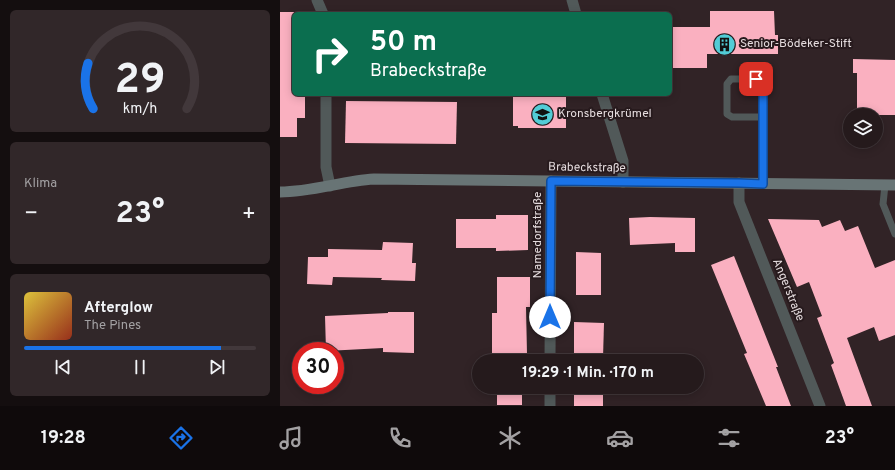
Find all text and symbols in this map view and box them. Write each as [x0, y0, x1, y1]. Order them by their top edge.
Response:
text: 50 m [370, 25, 437, 61]
icon: right [304, 28, 356, 80]
building icon: Senior-Bödeker-Stift [711, 31, 737, 57]
place label: Senior-Bödeker-Stift [740, 36, 852, 52]
text: 29 [115, 55, 166, 108]
text: Brabeckstraße [370, 60, 487, 83]
pin [739, 62, 773, 96]
icon: arrive [745, 68, 767, 90]
text: km/h [123, 100, 157, 118]
school or university icon: Kronsbergkrümel [529, 101, 555, 127]
place label: Kronsbergkrümel [558, 106, 652, 122]
map controls [843, 108, 883, 148]
button: layers [843, 108, 883, 148]
street label: Brabeckstraße [548, 159, 626, 177]
text: Klima [24, 176, 57, 192]
street label: Namedorfstraße [530, 192, 546, 278]
text: 23° [116, 196, 164, 233]
text: − [24, 201, 38, 228]
text: + [242, 201, 256, 228]
street label: Angerstraße [768, 256, 808, 324]
position arrow [529, 296, 571, 338]
text: Afterglow [84, 299, 153, 318]
text: The Pines [84, 318, 141, 334]
speed limit sign: 30 [292, 342, 344, 394]
icon: previous [52, 356, 74, 378]
icon: pause [129, 356, 151, 378]
icon: next [206, 356, 228, 378]
text: 19:29 · 1 Min. · 170 m [522, 364, 654, 383]
icon: directions [167, 424, 195, 452]
icon: music [277, 424, 305, 452]
icon: phone [386, 424, 414, 452]
icon: climate [496, 424, 524, 452]
icon: car [606, 424, 634, 452]
icon: filters [715, 424, 743, 452]
text: 19:28 [41, 427, 86, 450]
text: 23° [825, 427, 854, 450]

